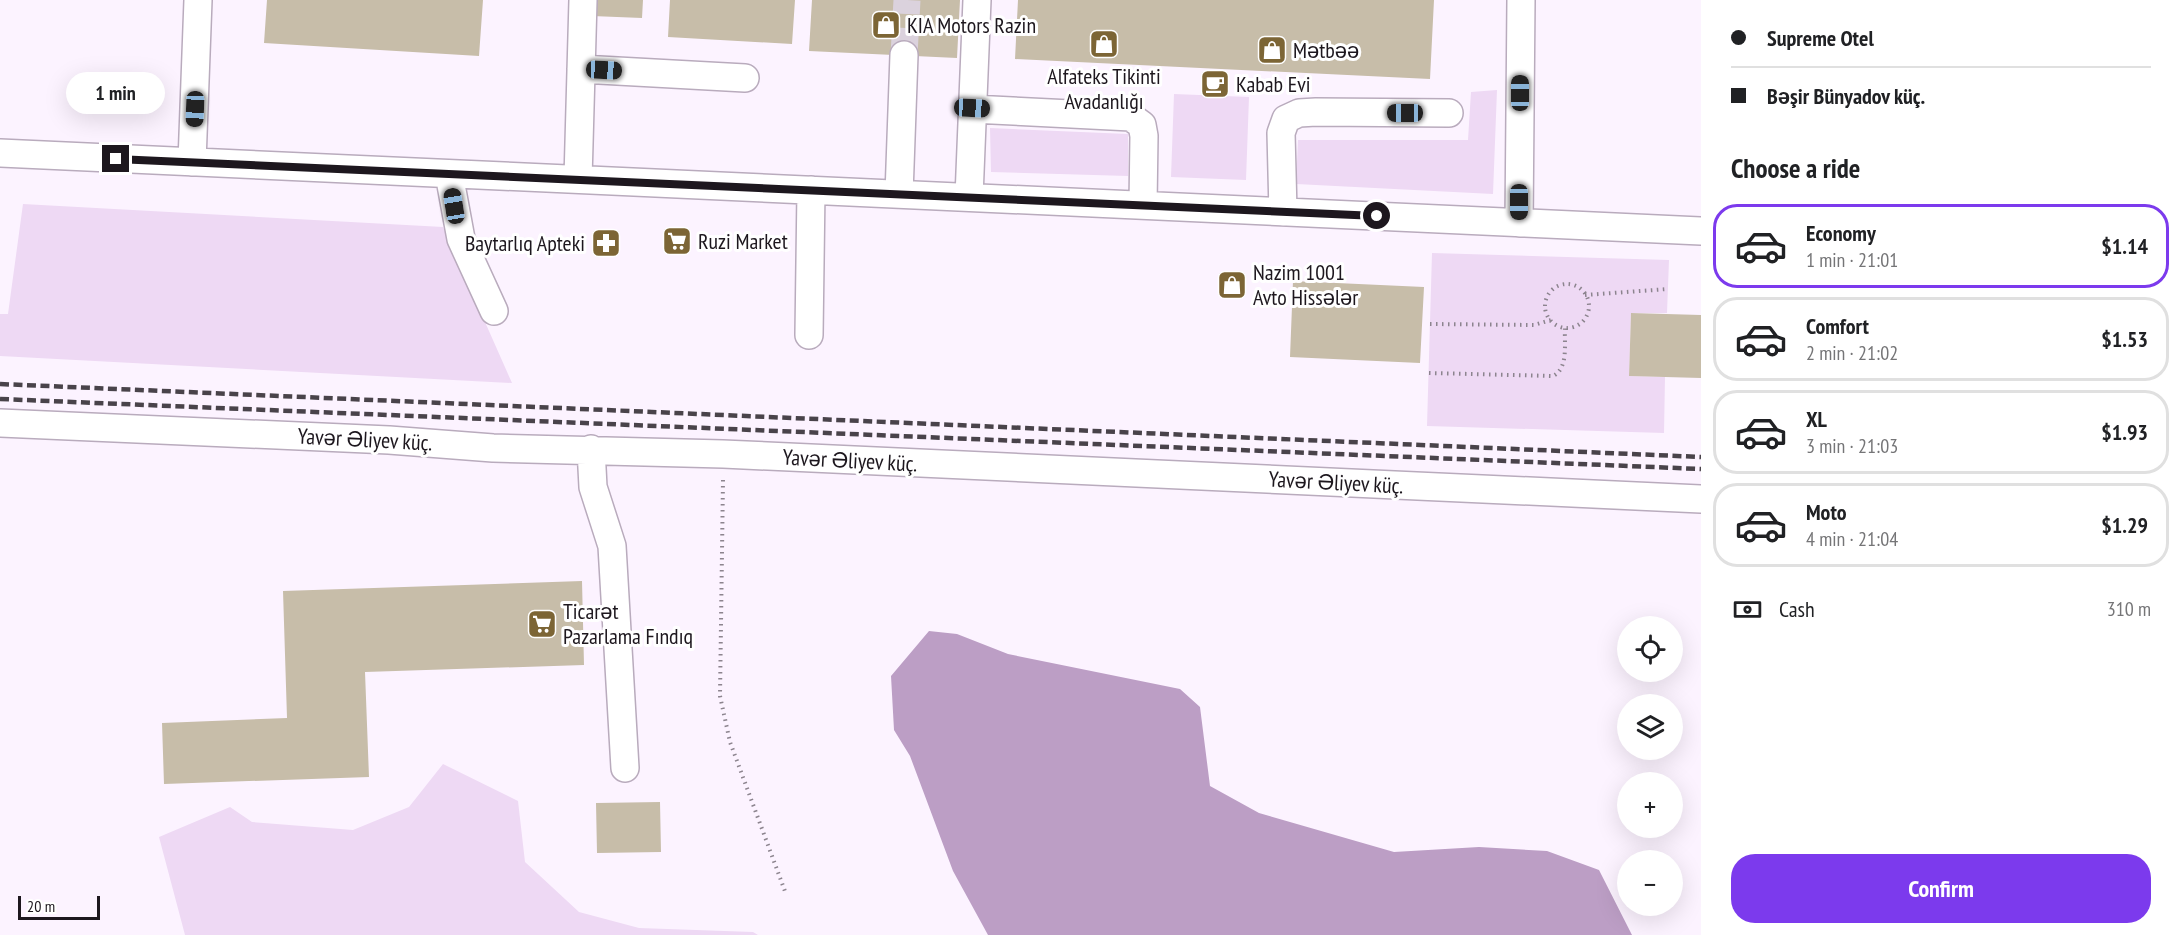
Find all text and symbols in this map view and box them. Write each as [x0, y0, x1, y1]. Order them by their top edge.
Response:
shop icon: KIA Motors Razin [870, 9, 902, 41]
place label: KIA Motors Razin [907, 11, 1036, 39]
text: Supreme Otel [1767, 24, 1874, 52]
shop icon: Alfateks Tikinti Avadanlığı [1088, 28, 1120, 60]
shop icon: Mətbəə [1256, 34, 1288, 66]
place label: Mətbəə [1293, 36, 1359, 64]
car [586, 60, 622, 80]
place label: Alfateks Tikinti Avadanlığı [1047, 62, 1161, 115]
cafe icon: Kabab Evi [1199, 68, 1231, 100]
place label: Kabab Evi [1236, 70, 1311, 98]
callout: 1 min [66, 72, 166, 114]
car [1511, 75, 1529, 111]
text: 1 min [95, 80, 136, 106]
text: Bəşir Bünyadov küç. [1767, 82, 1925, 110]
car [185, 91, 205, 127]
car [954, 98, 990, 118]
car [1387, 104, 1423, 122]
route end [102, 145, 129, 172]
text: Choose a ride [1731, 151, 1860, 185]
car [1510, 184, 1528, 220]
car [442, 187, 466, 225]
route start [1363, 202, 1390, 229]
icon: car [1734, 219, 1788, 273]
text: Economy [1806, 219, 1876, 247]
supermarket icon: Ruzi Market [661, 225, 693, 257]
pharmacy icon: Baytarlıq Apteki [590, 227, 622, 259]
place label: Ruzi Market [698, 227, 788, 255]
place label: Baytarlıq Apteki [465, 229, 585, 257]
text: $1.14 [2101, 232, 2148, 260]
text: 1 min · 21:01 [1806, 247, 1898, 273]
place label: Nazim 1001 Avto Hissələr [1253, 258, 1358, 311]
shop icon: Nazim 1001 Avto Hissələr [1216, 269, 1248, 301]
icon: car [1734, 312, 1788, 366]
text: Comfort [1806, 312, 1869, 340]
text: $1.53 [2101, 325, 2148, 353]
text: 2 min · 21:02 [1806, 340, 1898, 366]
icon: car [1734, 405, 1788, 459]
text: XL [1806, 405, 1827, 433]
text: $1.93 [2101, 418, 2148, 446]
street label: Yavər Əliyev küç. [297, 421, 433, 457]
text: 3 min · 21:03 [1806, 433, 1898, 459]
street label: Yavər Əliyev küç. [782, 442, 918, 478]
street label: Yavər Əliyev küç. [1268, 464, 1404, 500]
icon: car [1734, 498, 1788, 552]
text: Moto [1806, 498, 1847, 526]
text: $1.29 [2101, 511, 2148, 539]
text: 4 min · 21:04 [1806, 526, 1898, 552]
icon: cash [1731, 593, 1764, 626]
text: Cash [1779, 595, 1815, 623]
text: 310 m [2107, 596, 2151, 622]
place label: Ticarət Pazarlama Fındıq [563, 597, 693, 650]
supermarket icon: Ticarət Pazarlama Fındıq [526, 608, 558, 640]
map controls [1617, 616, 1683, 916]
button: locate [1617, 616, 1683, 682]
button: layers [1617, 694, 1683, 760]
button: + [1617, 772, 1683, 838]
button: − [1617, 850, 1683, 916]
button: Confirm [1731, 854, 2151, 923]
scale bar [18, 893, 100, 920]
text: 20 m [27, 896, 55, 916]

